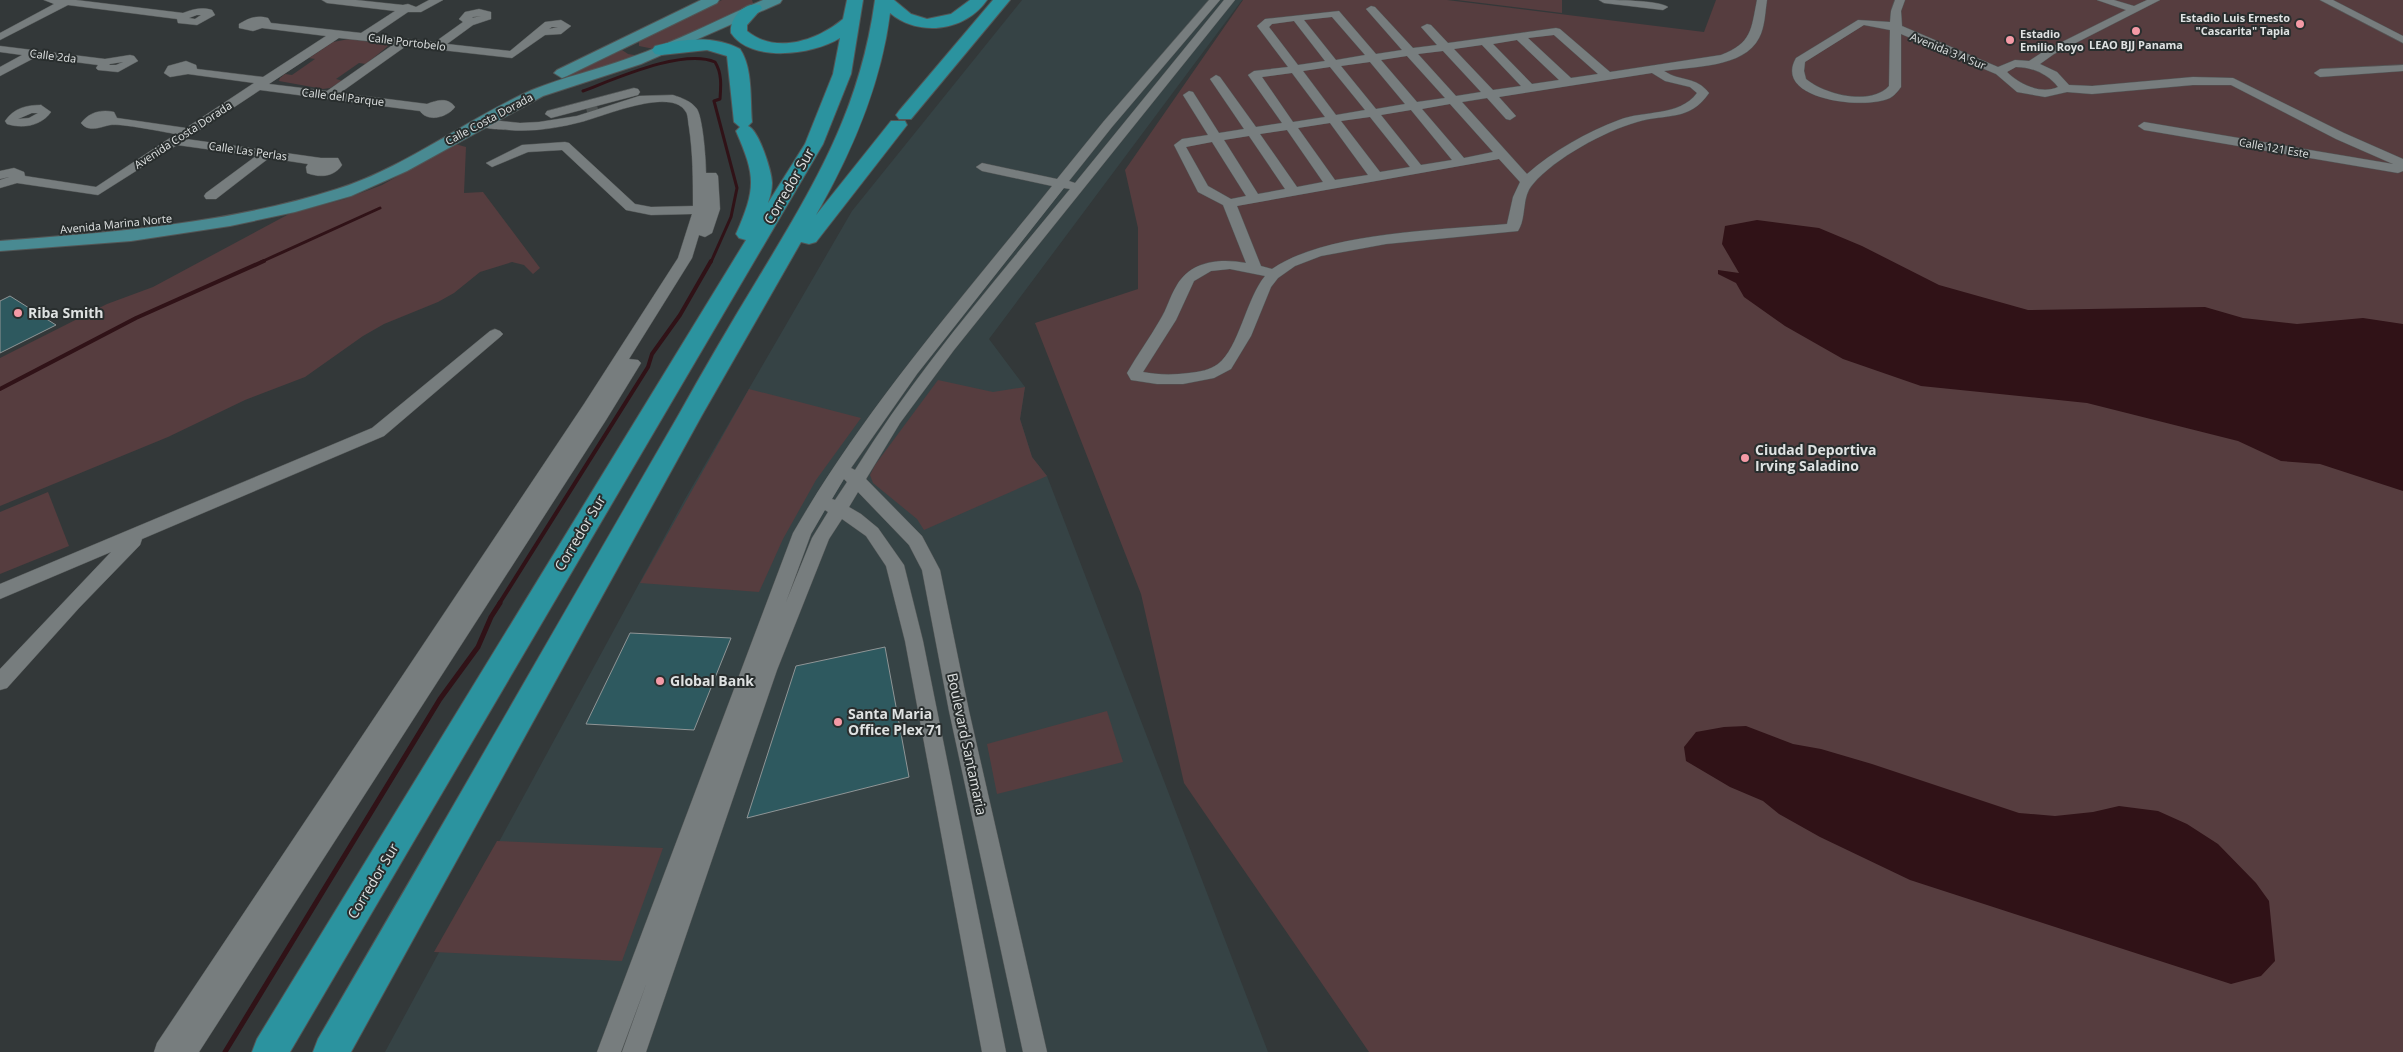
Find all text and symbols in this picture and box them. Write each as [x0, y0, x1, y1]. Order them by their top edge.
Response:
place label: Estadio Luis Ernesto "Cascarita" Tapia [2180, 10, 2290, 38]
marker: Estadio Luis Ernesto "Cascarita" Tapia [2294, 18, 2306, 30]
marker: LEAO BJJ Panama [2130, 25, 2142, 37]
place label: Estadio Emilio Royo [2020, 26, 2084, 54]
street label: Calle Portobelo [367, 29, 447, 54]
street label: Avenida 3 A Sur [1908, 29, 1989, 73]
marker: Estadio Emilio Royo [2004, 34, 2016, 46]
place label: LEAO BJJ Panama [2089, 37, 2183, 52]
street label: Calle 2da [29, 45, 77, 66]
street label: Calle del Parque [301, 84, 385, 109]
street label: Calle Costa Dorada [442, 89, 535, 148]
street label: Avenida Costa Dorada [131, 97, 234, 172]
street label: Calle 121 Este [2238, 134, 2310, 161]
street label: Calle Las Perlas [208, 138, 288, 163]
street label: Corredor Sur [759, 144, 818, 227]
street label: Avenida Marina Norte [59, 210, 173, 237]
place label: Riba Smith [28, 303, 103, 322]
marker: Riba Smith [12, 307, 24, 319]
place label: Ciudad Deportiva Irving Saladino [1755, 440, 1877, 475]
marker: Ciudad Deportiva Irving Saladino [1739, 452, 1751, 464]
street label: Corredor Sur [550, 491, 610, 574]
place label: Global Bank [670, 671, 754, 690]
street label: Boulevard Santamaria [943, 671, 992, 817]
marker: Global Bank [654, 675, 666, 687]
place label: Santa Maria Office Plex 71 [848, 704, 942, 739]
marker: Santa Maria Office Plex 71 [832, 716, 844, 728]
street label: Corredor Sur [343, 839, 403, 922]

